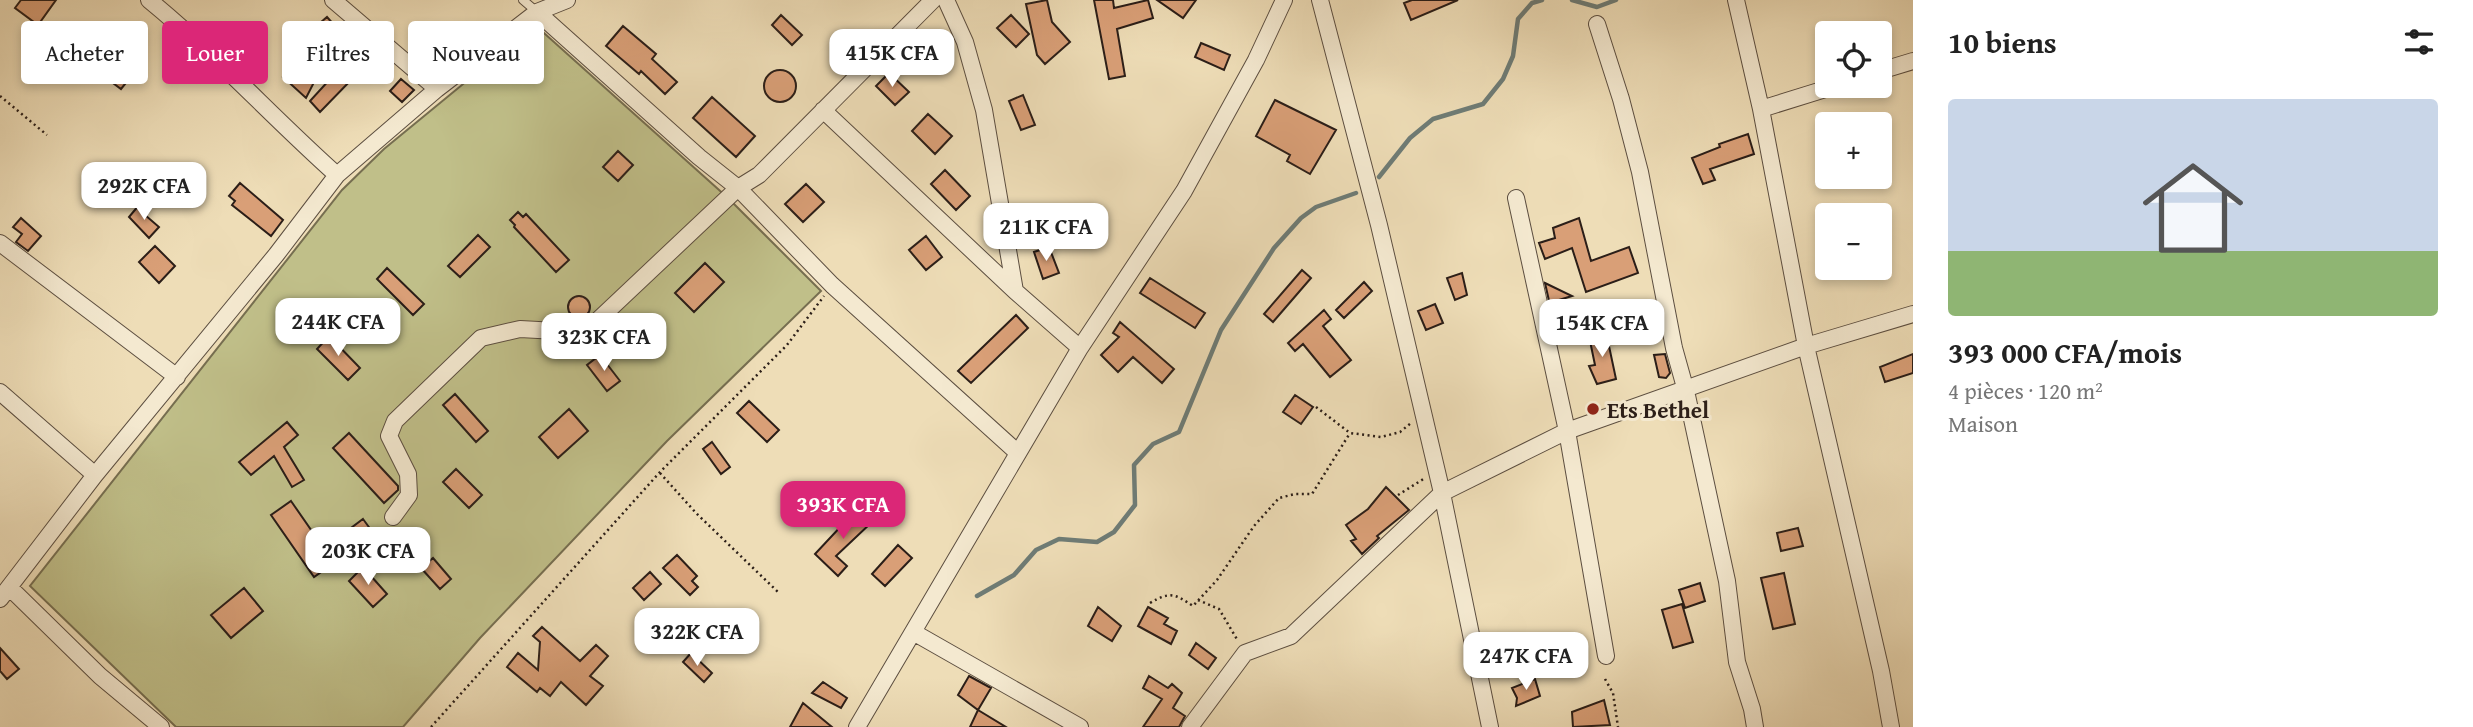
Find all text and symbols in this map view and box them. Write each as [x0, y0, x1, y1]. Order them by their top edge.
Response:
text: 10 biens [1948, 20, 2057, 64]
chip: Acheter [21, 21, 148, 84]
chip: Louer [162, 21, 268, 84]
chip: Filtres [282, 21, 394, 84]
chip: Nouveau [408, 21, 544, 84]
map controls [1815, 21, 1892, 280]
button: locate [1815, 21, 1892, 98]
icon: filters [2400, 23, 2438, 61]
pin: 415K CFA [820, 29, 964, 89]
text: 415K CFA [845, 35, 939, 68]
button: + [1815, 112, 1892, 189]
icon: home [2130, 145, 2256, 271]
pin: 292K CFA [72, 162, 216, 222]
text: 292K CFA [97, 168, 191, 201]
button: − [1815, 203, 1892, 280]
pin: 211K CFA [974, 204, 1118, 263]
text: 211K CFA [999, 209, 1093, 242]
pin: 244K CFA [266, 298, 410, 358]
pin: 154K CFA [1530, 300, 1674, 359]
text: 244K CFA [291, 304, 385, 337]
text: 154K CFA [1555, 305, 1649, 338]
pin: 323K CFA [532, 314, 676, 373]
text: 323K CFA [557, 319, 651, 352]
text: 393 000 CFA/mois [1948, 330, 2182, 374]
text: 4 pièces · 120 m² [1948, 374, 2103, 407]
place label: Ets Bethel [1607, 393, 1709, 426]
marker: Ets Bethel [1585, 401, 1601, 417]
text: Maison [1948, 407, 2018, 440]
pin: 393K CFA [771, 482, 915, 541]
text: 393K CFA [796, 487, 890, 520]
pin: 203K CFA [296, 528, 440, 587]
text: 203K CFA [321, 533, 415, 566]
pin: 322K CFA [625, 608, 769, 668]
text: 322K CFA [650, 614, 744, 647]
pin: 247K CFA [1454, 632, 1598, 692]
text: 247K CFA [1479, 638, 1573, 671]

